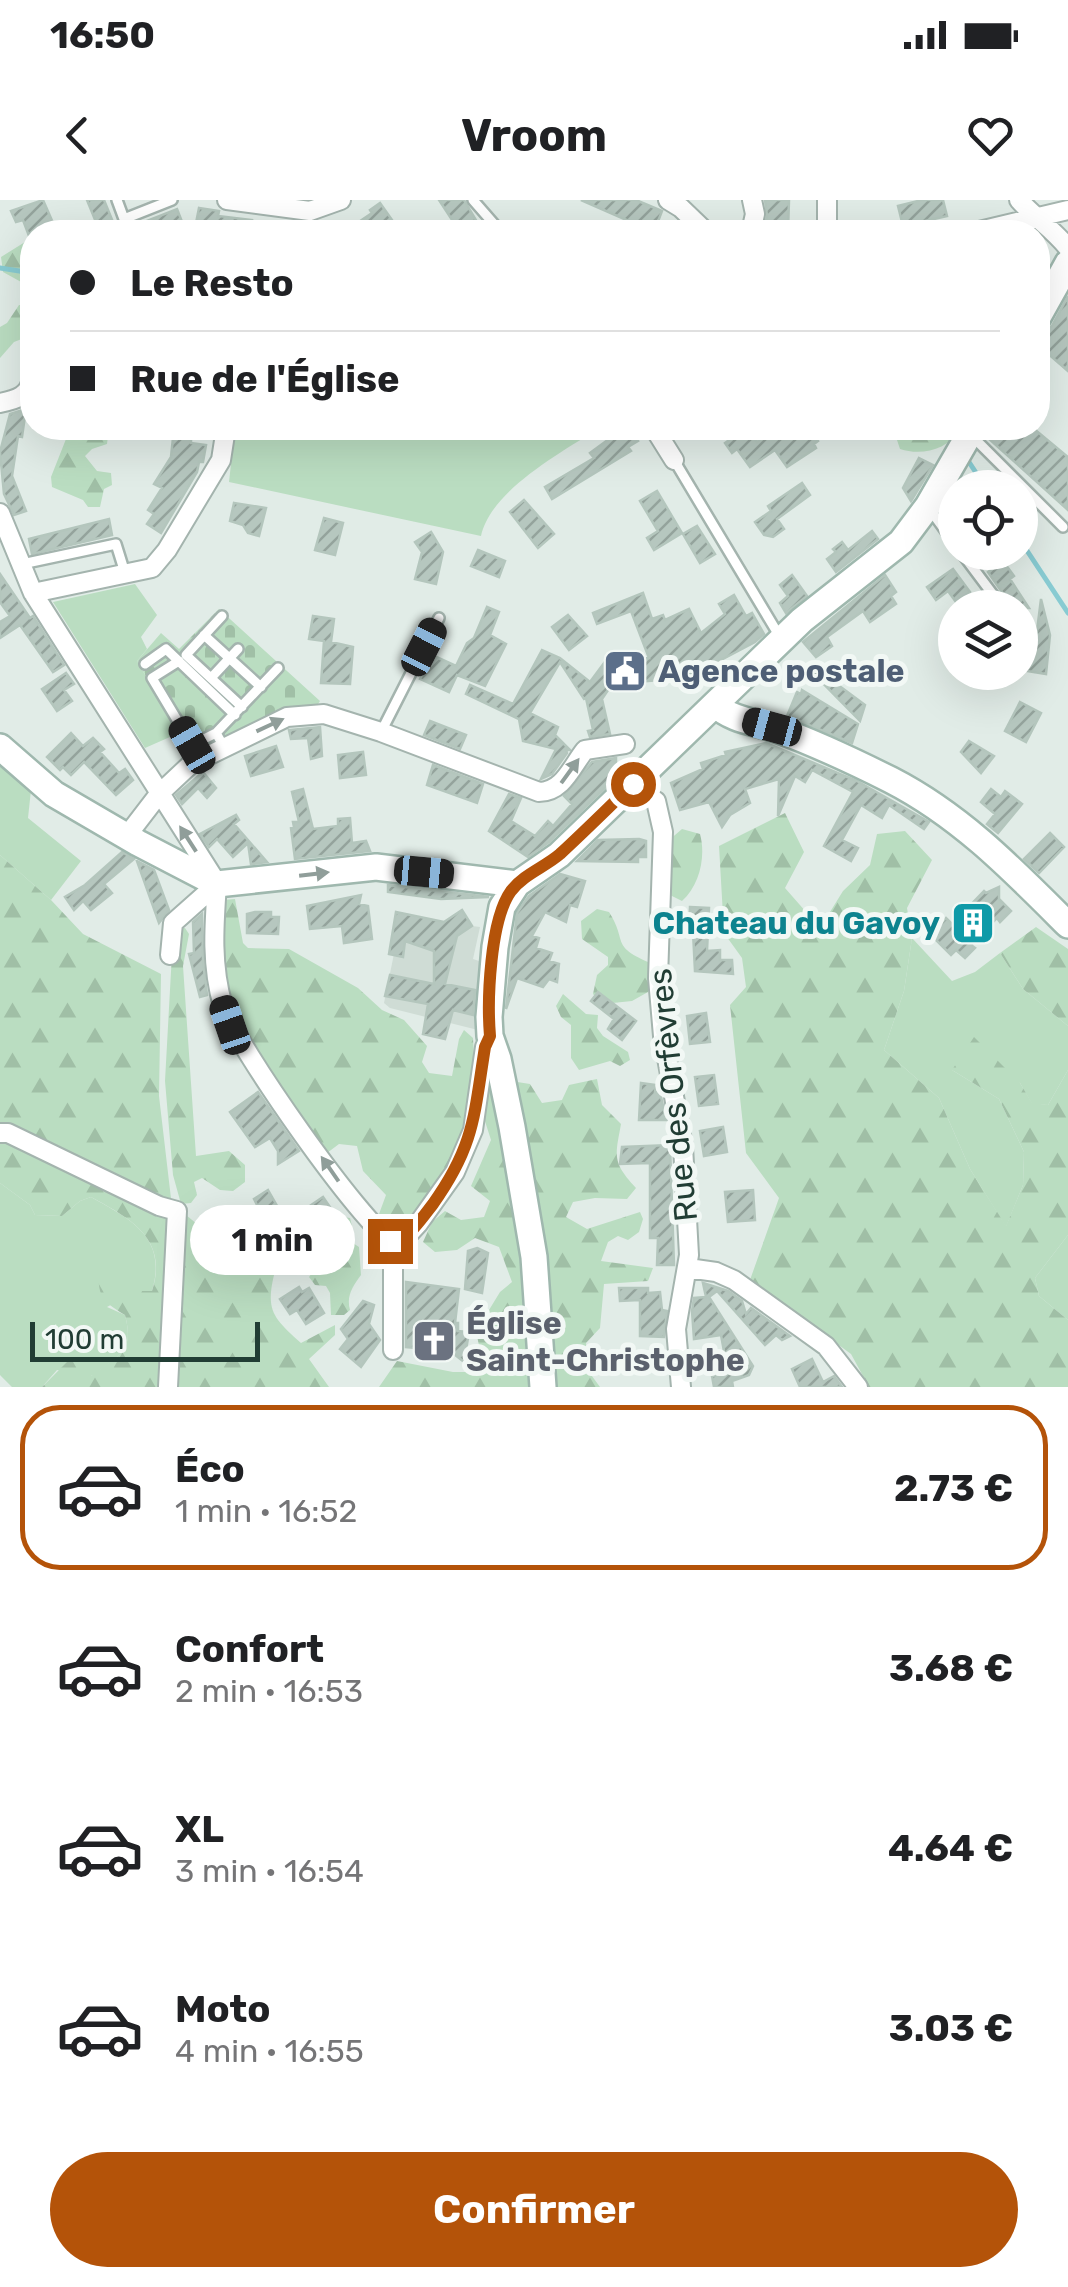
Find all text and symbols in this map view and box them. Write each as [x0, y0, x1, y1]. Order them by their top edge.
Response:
text: 16:50 [50, 12, 155, 58]
icon: back [50, 108, 105, 163]
icon: heart [963, 108, 1018, 163]
text: Vroom [461, 109, 607, 162]
text: Le Resto [130, 260, 294, 306]
text: Rue de l'Église [130, 356, 400, 402]
map controls [938, 470, 1038, 690]
button: locate [938, 470, 1038, 570]
button: layers [938, 590, 1038, 690]
car [397, 613, 451, 681]
public building icon: Agence postale [602, 648, 648, 694]
place label: Agence postale [658, 652, 905, 690]
car [739, 705, 805, 749]
car [164, 712, 220, 778]
one-way arrow [256, 717, 285, 734]
one-way arrow [560, 758, 579, 784]
route start [611, 762, 656, 807]
one-way arrow [179, 825, 197, 853]
car [393, 854, 455, 890]
one-way arrow [298, 866, 330, 882]
building icon: Chateau du Gavoy [950, 900, 996, 946]
place label: Chateau du Gavoy [653, 904, 940, 942]
street label: Rue des Orfèvres [641, 967, 705, 1223]
car [206, 992, 254, 1058]
one-way arrow [321, 1156, 341, 1182]
callout: 1 min [190, 1206, 355, 1276]
route end [368, 1219, 413, 1264]
text: 1 min [232, 1221, 313, 1259]
place label: Église Saint-Christophe [466, 1304, 745, 1379]
scale bar [30, 1317, 260, 1362]
church icon: Église Saint-Christophe [411, 1318, 457, 1364]
text: 100 m [45, 1323, 124, 1356]
icon: car [55, 1443, 145, 1533]
text: Éco [175, 1446, 245, 1492]
text: 2.73 € [894, 1465, 1013, 1511]
text: 1 min · 16:52 [175, 1492, 357, 1530]
icon: car [55, 1623, 145, 1713]
text: Confort [175, 1626, 324, 1672]
text: 3.68 € [889, 1645, 1013, 1691]
text: 2 min · 16:53 [175, 1672, 363, 1710]
icon: car [55, 1803, 145, 1893]
text: XL [175, 1806, 224, 1852]
text: 4.64 € [888, 1825, 1013, 1871]
text: 3 min · 16:54 [175, 1852, 364, 1890]
icon: car [55, 1983, 145, 2073]
text: Moto [175, 1986, 271, 2032]
text: 3.03 € [889, 2005, 1013, 2051]
text: 4 min · 16:55 [175, 2032, 364, 2070]
button: Confirmer [50, 2152, 1018, 2267]

